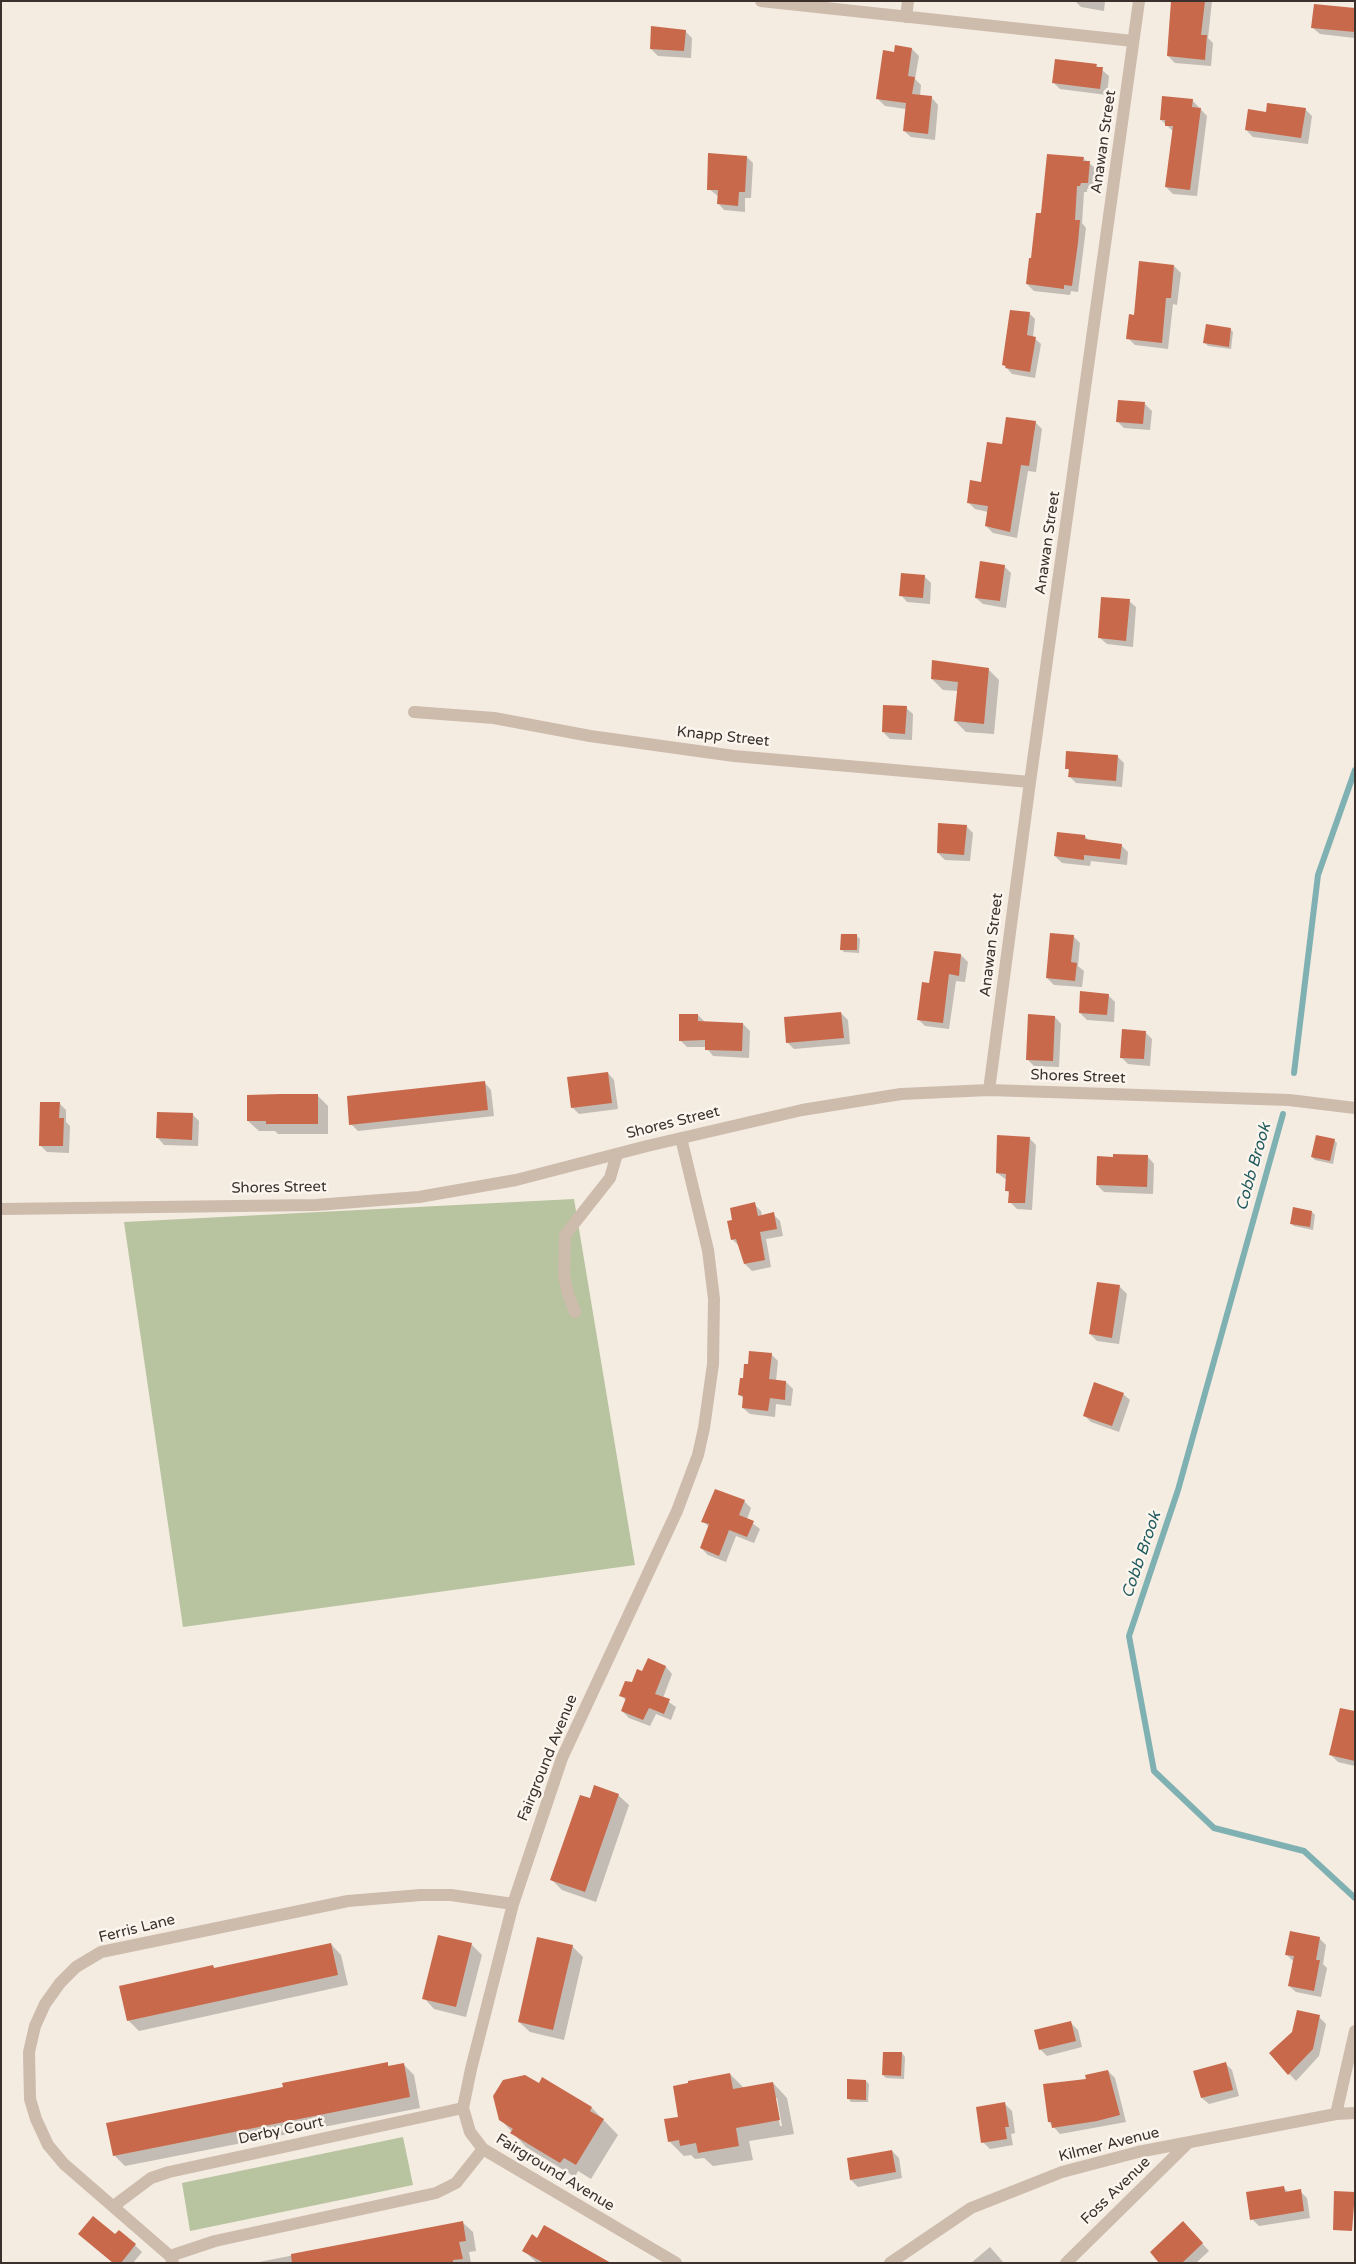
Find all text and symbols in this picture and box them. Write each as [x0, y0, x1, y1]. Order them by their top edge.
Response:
street label: Anawan Street [1088, 89, 1120, 195]
street label: Anawan Street [1032, 490, 1064, 596]
street label: Knapp Street [676, 723, 770, 751]
street label: Anawan Street [977, 892, 1007, 998]
street label: Shores Street [1030, 1066, 1126, 1088]
street label: Shores Street [625, 1103, 721, 1143]
water label: Cobb Brook [1232, 1121, 1276, 1213]
street label: Shores Street [231, 1178, 327, 1198]
water label: Cobb Brook [1118, 1509, 1166, 1601]
street label: Fairground Avenue [514, 1692, 582, 1824]
street label: Ferris Lane [97, 1911, 177, 1947]
street label: Derby Court [237, 2113, 325, 2149]
street label: Kilmer Avenue [1057, 2124, 1161, 2166]
street label: Fairground Avenue [492, 2130, 618, 2216]
street label: Foss Avenue [1078, 2153, 1154, 2229]

